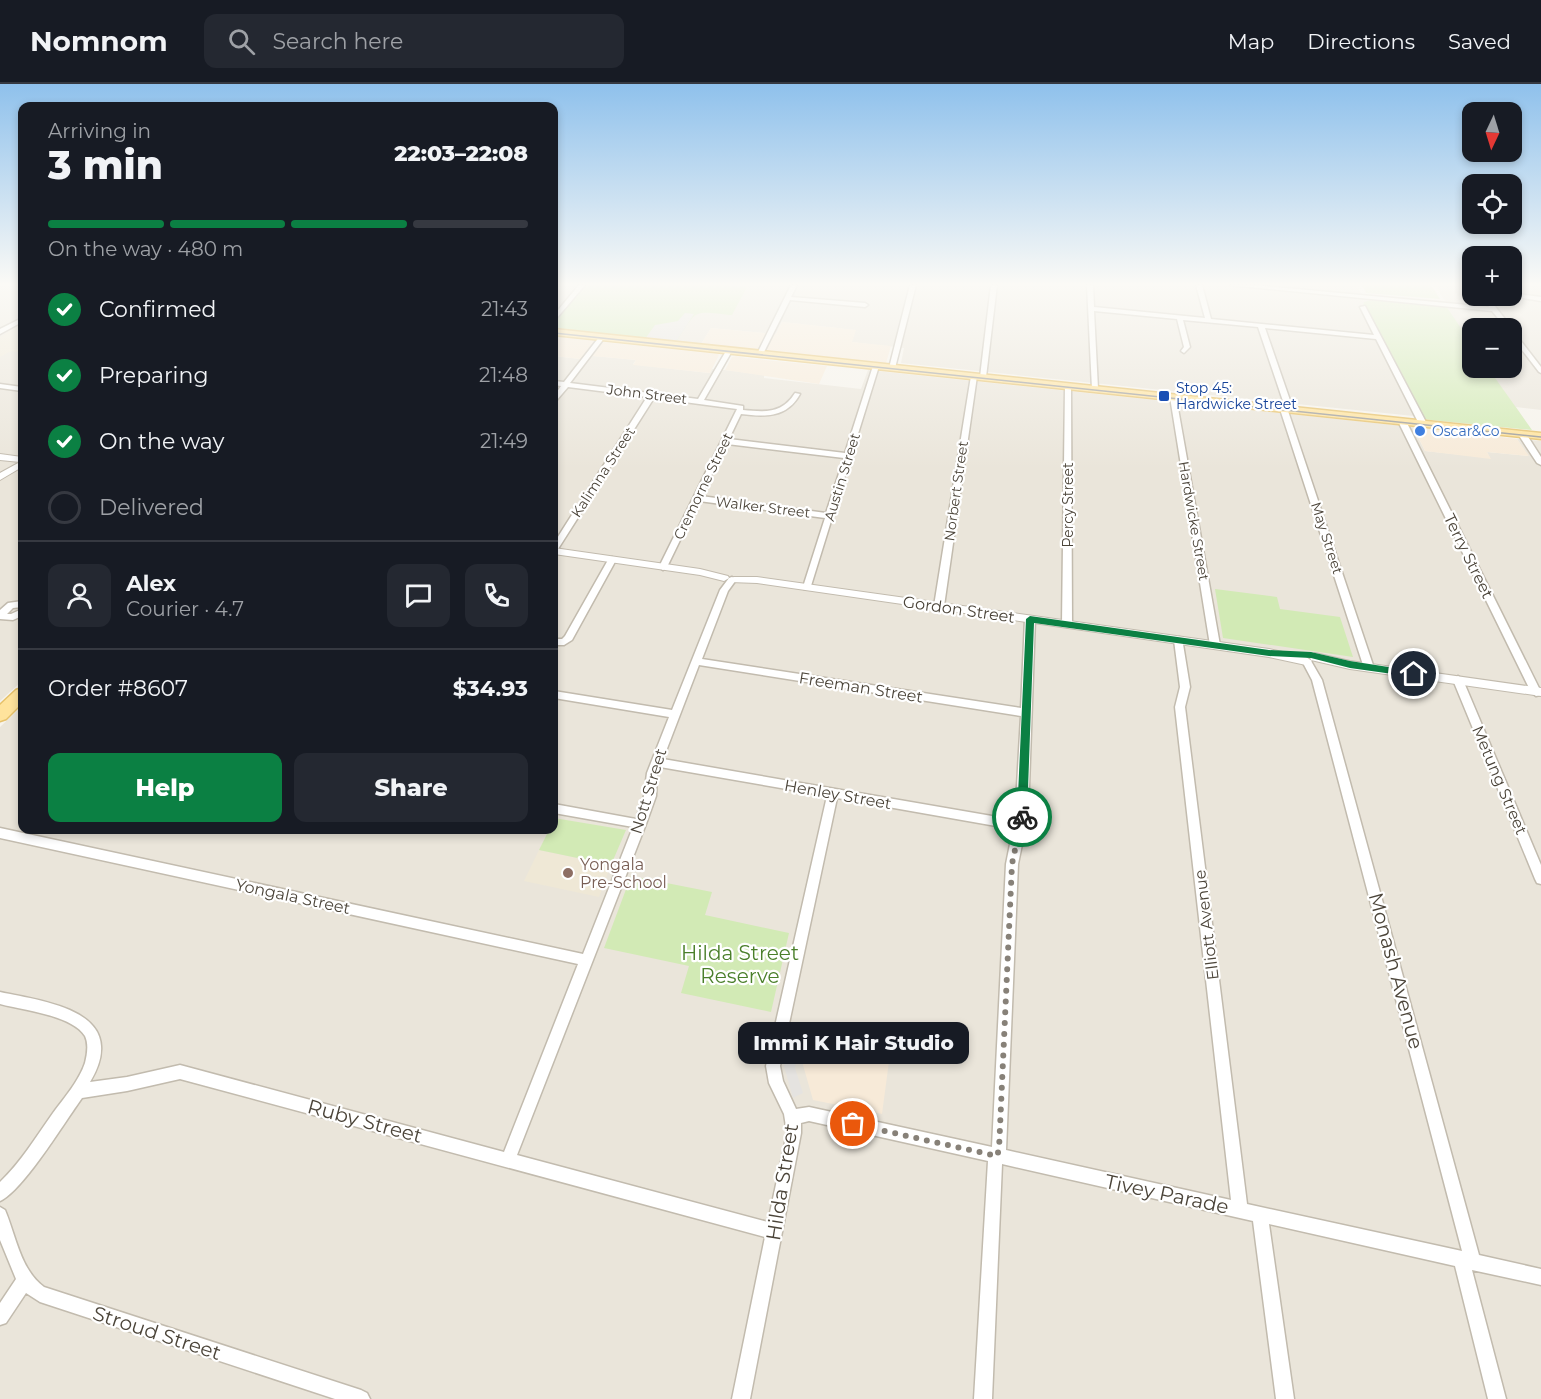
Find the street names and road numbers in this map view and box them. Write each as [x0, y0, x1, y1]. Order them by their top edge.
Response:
street label: John Street [605, 380, 688, 408]
street label: Kalimna Street [567, 423, 639, 521]
street label: Cremorne Street [669, 429, 737, 542]
street label: Austin Street [820, 431, 864, 523]
street label: Norbert Street [940, 439, 972, 542]
street label: Hardwicke Street [1175, 460, 1213, 582]
street label: Percy Street [1059, 462, 1077, 548]
street label: Walker Street [715, 492, 812, 522]
street label: May Street [1307, 500, 1347, 577]
street label: Terry Street [1440, 511, 1497, 602]
street label: Gordon Street [902, 592, 1017, 627]
street label: Freeman Street [798, 668, 925, 707]
street label: Metung Street [1468, 723, 1531, 838]
street label: Nott Street [626, 746, 671, 836]
street label: Henley Street [783, 776, 894, 813]
street label: Elliott Avenue [1190, 869, 1223, 981]
street label: Yongala Street [234, 875, 352, 918]
street label: Monash Avenue [1364, 890, 1428, 1052]
street label: Ruby Street [305, 1094, 425, 1148]
street label: Hilda Street [761, 1122, 803, 1242]
street label: Tivey Parade [1103, 1169, 1231, 1219]
street label: Stroud Street [90, 1301, 224, 1365]

